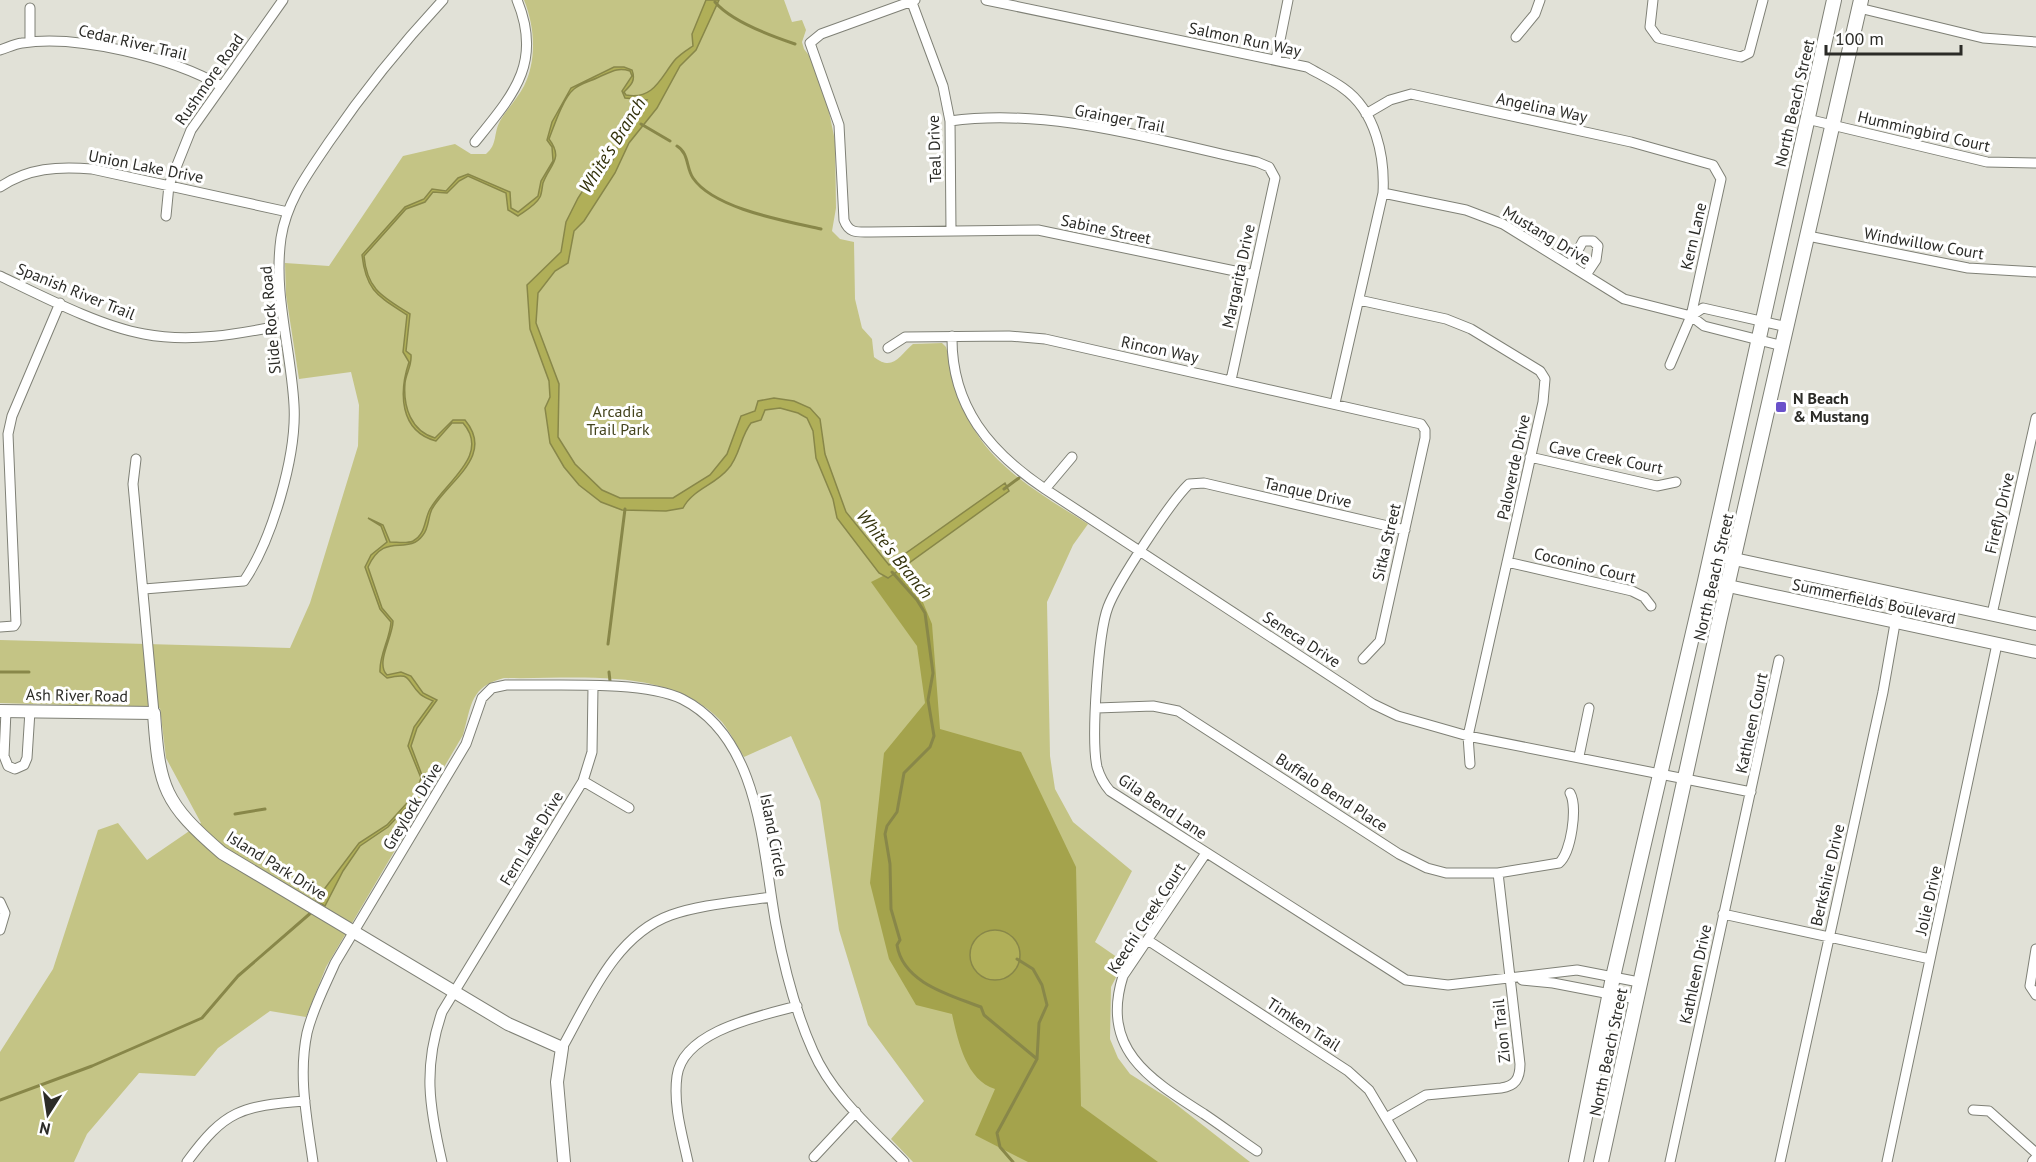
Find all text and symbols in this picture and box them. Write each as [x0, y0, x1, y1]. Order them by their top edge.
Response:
street label: Salmon Run Way [1187, 17, 1304, 61]
scale bar [1826, 18, 1961, 56]
street label: Cedar River Trail [77, 20, 190, 64]
text: 100 m [1835, 27, 1884, 50]
street label: Rushmore Road [170, 30, 248, 128]
street label: North Beach Street [1770, 37, 1819, 169]
street label: Angelina Way [1495, 88, 1590, 127]
water label: White's Branch [574, 93, 650, 197]
street label: Grainger Trail [1073, 99, 1167, 137]
street label: Hummingbird Court [1856, 106, 1993, 156]
street label: Teal Drive [923, 115, 945, 183]
street label: Union Lake Drive [87, 145, 205, 187]
street label: Kern Lane [1676, 200, 1710, 272]
street label: Mustang Drive [1499, 201, 1595, 269]
street label: Sabine Street [1059, 210, 1153, 248]
street label: Margarita Drive [1217, 222, 1259, 330]
street label: Windwillow Court [1862, 223, 1986, 263]
street label: Spanish River Trail [14, 258, 139, 324]
street label: Slide Rock Road [255, 265, 285, 375]
street label: Rincon Way [1119, 331, 1201, 367]
place label: N Beach & Mustang [1793, 388, 1869, 426]
marker: N Beach & Mustang [1774, 400, 1788, 414]
park label: Arcadia Trail Park [586, 401, 650, 439]
street label: Paloverde Drive [1492, 412, 1534, 522]
street label: Cave Creek Court [1547, 436, 1665, 478]
street label: Firefly Drive [1980, 471, 2018, 555]
street label: Tanque Drive [1262, 472, 1354, 512]
street label: Sitka Street [1367, 501, 1405, 583]
water label: White's Branch [852, 505, 938, 603]
street label: North Beach Street [1689, 511, 1738, 643]
street label: Coconino Court [1532, 543, 1639, 587]
street label: Summerfields Boulevard [1791, 574, 1957, 628]
street label: Seneca Drive [1259, 606, 1345, 672]
street label: Kathleen Court [1731, 670, 1772, 775]
street label: Ash River Road [26, 684, 128, 706]
street label: Buffalo Bend Place [1272, 748, 1392, 836]
street label: Greylock Drive [378, 759, 446, 853]
street label: Gila Bend Lane [1115, 769, 1211, 843]
street label: Fern Lake Drive [495, 787, 567, 889]
street label: Island Circle [756, 792, 792, 878]
street label: Berkshire Drive [1806, 822, 1848, 928]
street label: Island Park Drive [223, 826, 331, 904]
street label: Keechi Creek Court [1103, 858, 1190, 977]
street label: Jolie Drive [1910, 863, 1946, 938]
street label: Kathleen Drive [1675, 922, 1715, 1026]
street label: North Beach Street [1585, 986, 1631, 1118]
street label: Timken Trail [1263, 993, 1345, 1055]
street label: Zion Trail [1488, 998, 1514, 1064]
north arrow [18, 1084, 78, 1144]
text: N [38, 1118, 52, 1140]

